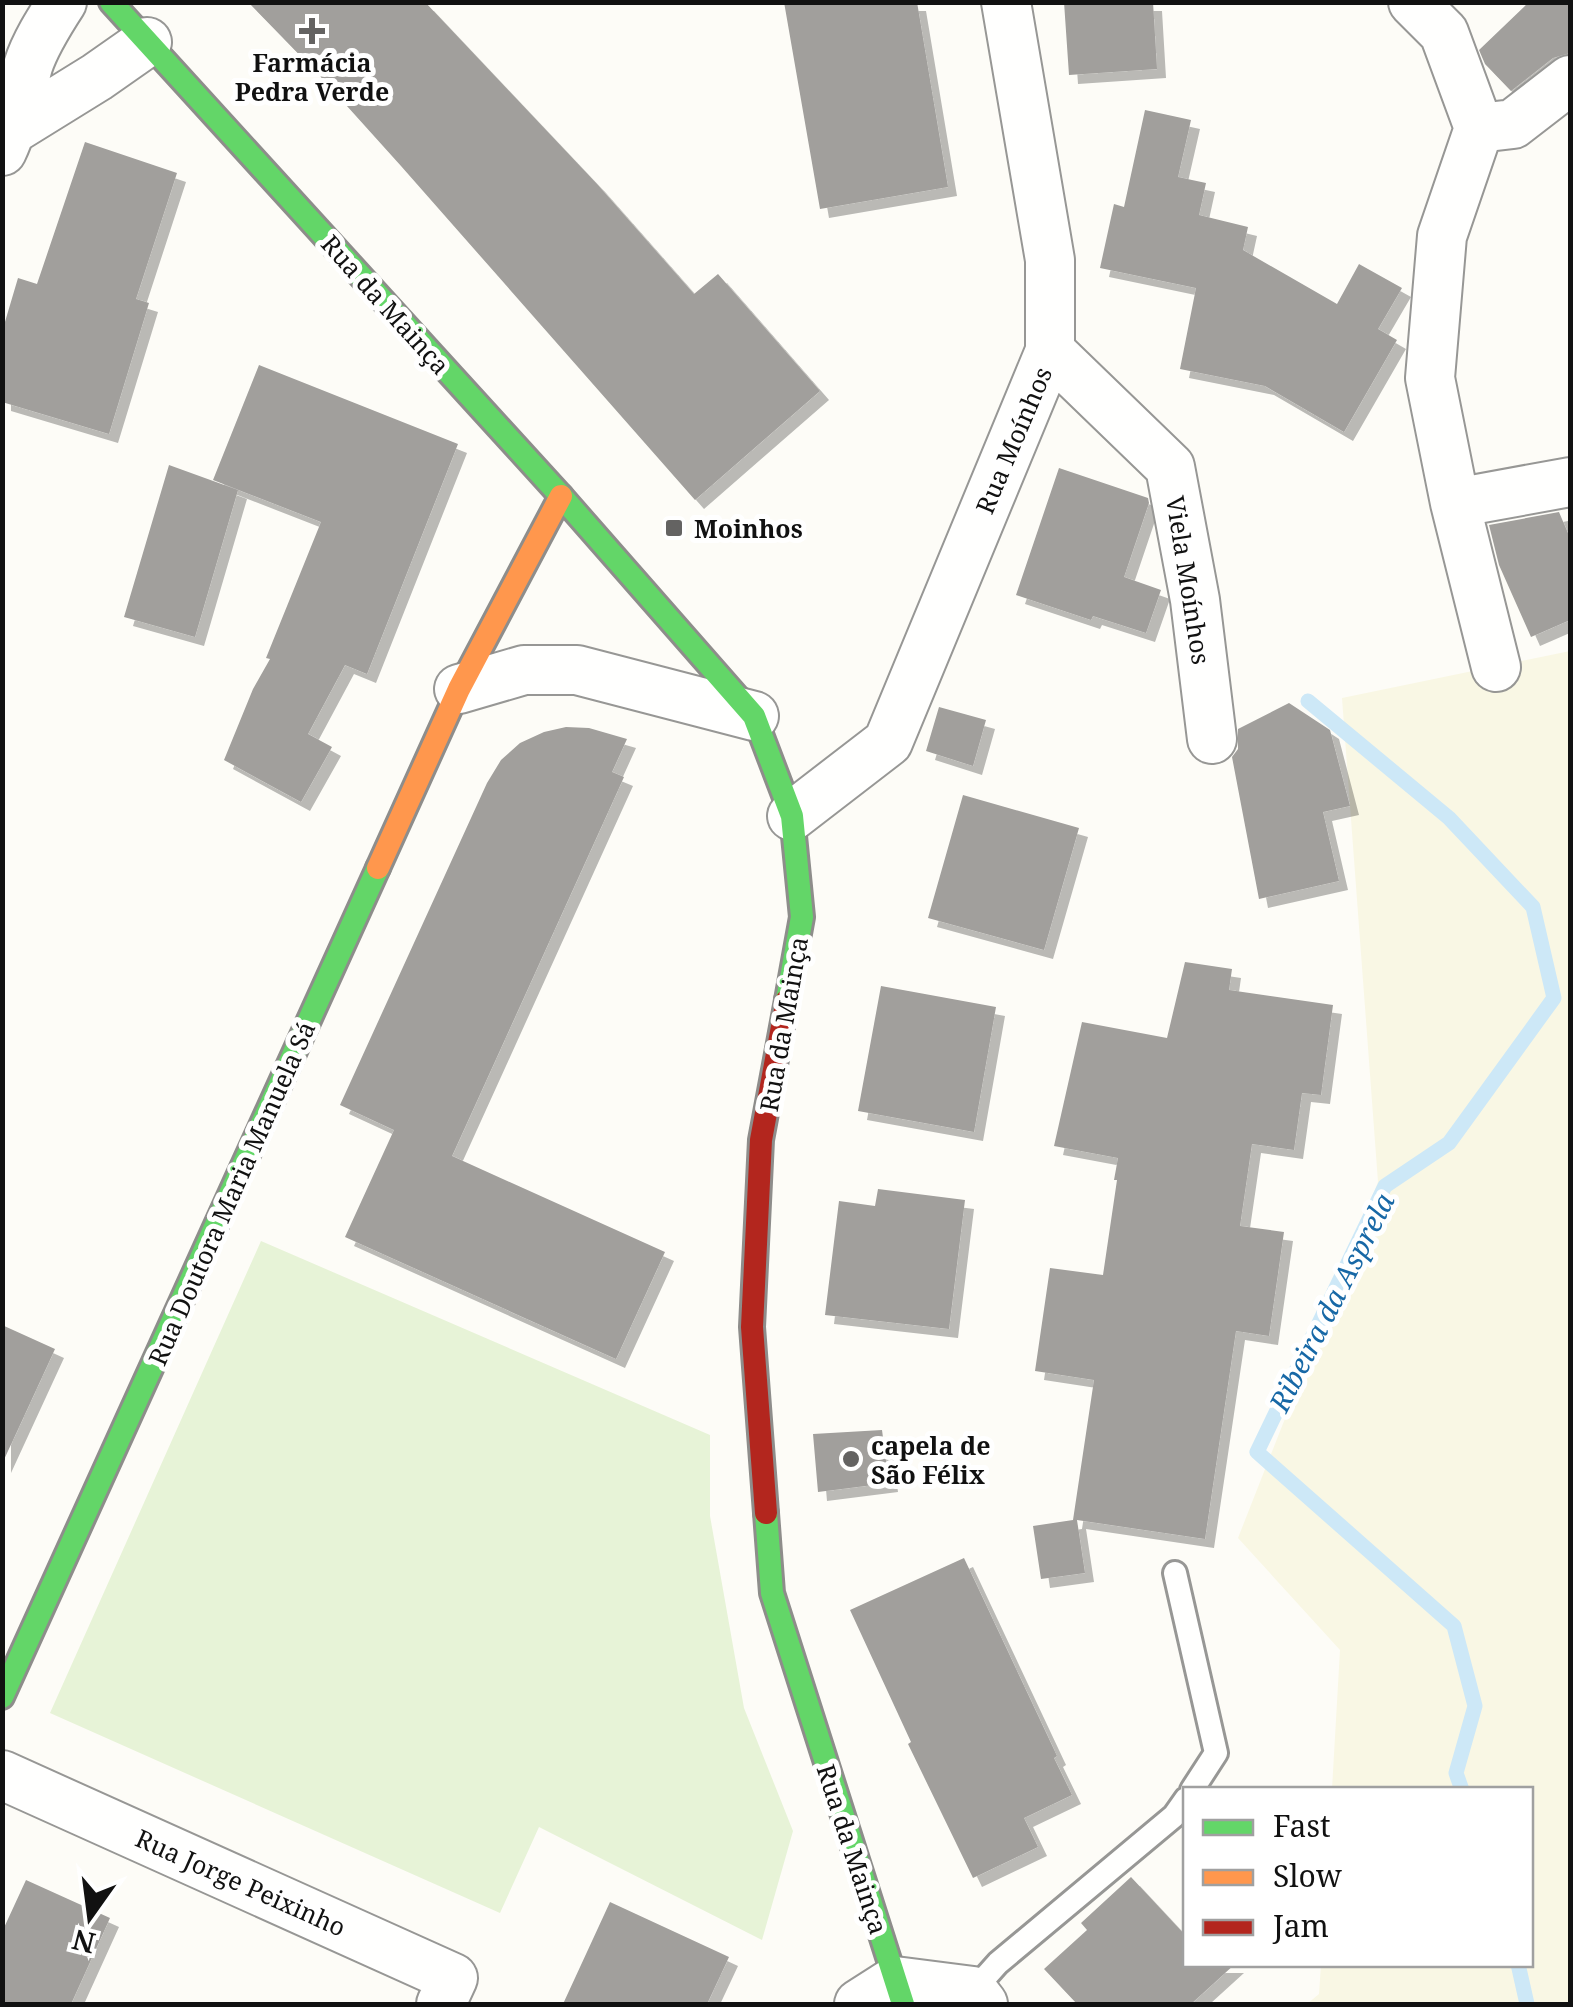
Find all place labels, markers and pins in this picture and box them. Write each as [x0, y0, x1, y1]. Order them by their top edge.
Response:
marker: Farmácia Pedra Verde [301, 20, 323, 42]
place label: Farmácia Pedra Verde [235, 45, 389, 108]
place label: Moinhos [694, 511, 803, 545]
marker: Moinhos [663, 517, 685, 539]
place label: capela de São Félix [871, 1428, 990, 1491]
marker: capela de São Félix [840, 1448, 862, 1470]

